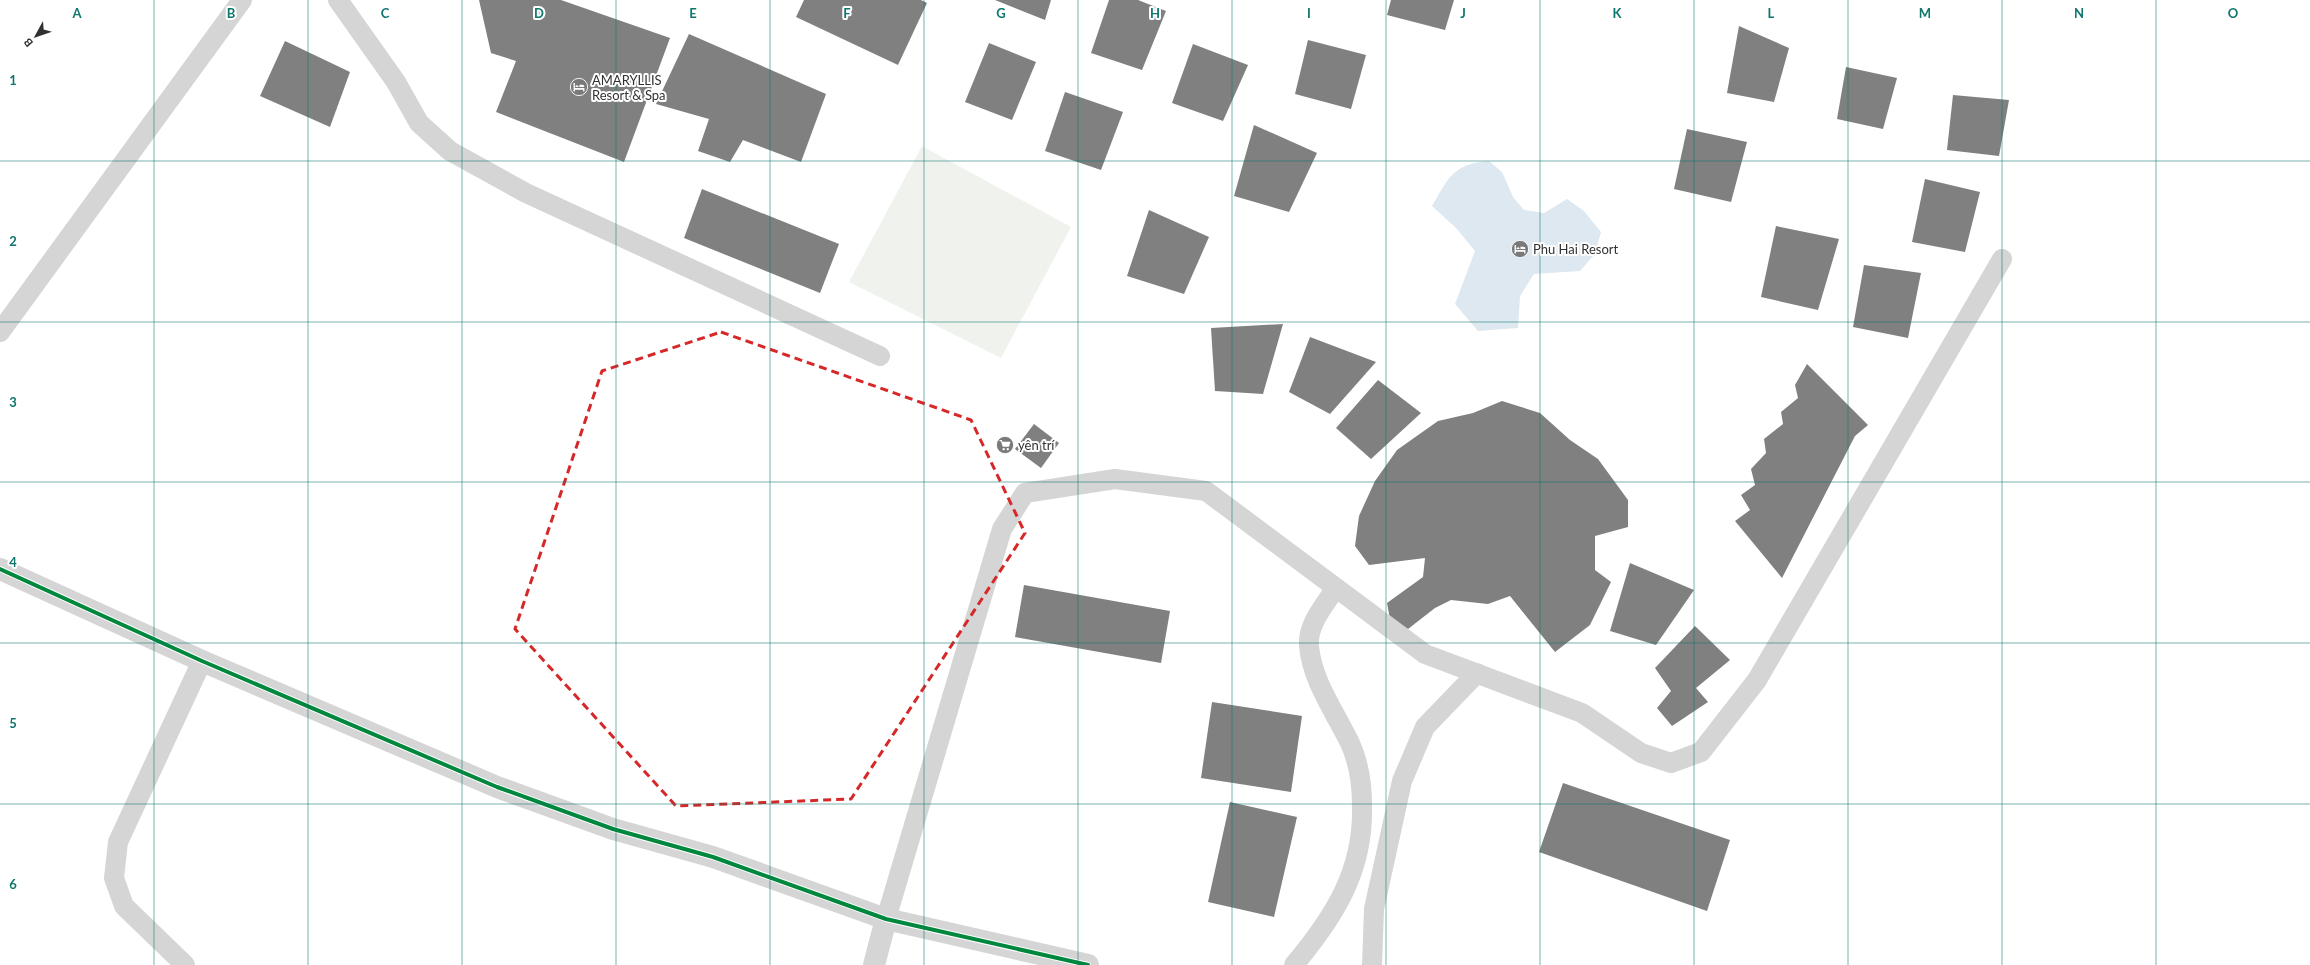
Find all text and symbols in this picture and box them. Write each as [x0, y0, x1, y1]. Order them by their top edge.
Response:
text: A [71, 5, 82, 21]
text: B [227, 5, 236, 21]
text: C [381, 5, 390, 21]
text: D [534, 5, 544, 21]
text: E [689, 5, 697, 21]
text: F [843, 5, 851, 21]
text: G [996, 5, 1006, 21]
text: H [1150, 5, 1160, 21]
text: I [1307, 5, 1311, 21]
text: J [1460, 5, 1466, 21]
text: K [1613, 5, 1623, 21]
text: L [1768, 5, 1775, 21]
text: M [1919, 5, 1931, 21]
text: N [2074, 5, 2084, 21]
text: O [2228, 5, 2239, 21]
north arrow [16, 16, 56, 56]
text: B [21, 36, 35, 50]
text: 1 [9, 72, 17, 88]
place label: AMARYLLIS Resort & Spa [592, 72, 666, 103]
hotel icon: AMARYLLIS Resort & Spa [569, 77, 589, 97]
text: 2 [9, 233, 17, 249]
hotel icon: Phu Hai Resort [1510, 239, 1530, 259]
place label: Phu Hai Resort [1533, 241, 1619, 257]
text: 3 [9, 394, 17, 410]
supermarket icon: yên trí [995, 435, 1015, 455]
place label: yên trí [1018, 437, 1055, 453]
text: 4 [9, 554, 17, 570]
text: 5 [9, 715, 17, 731]
text: 6 [9, 876, 17, 892]

